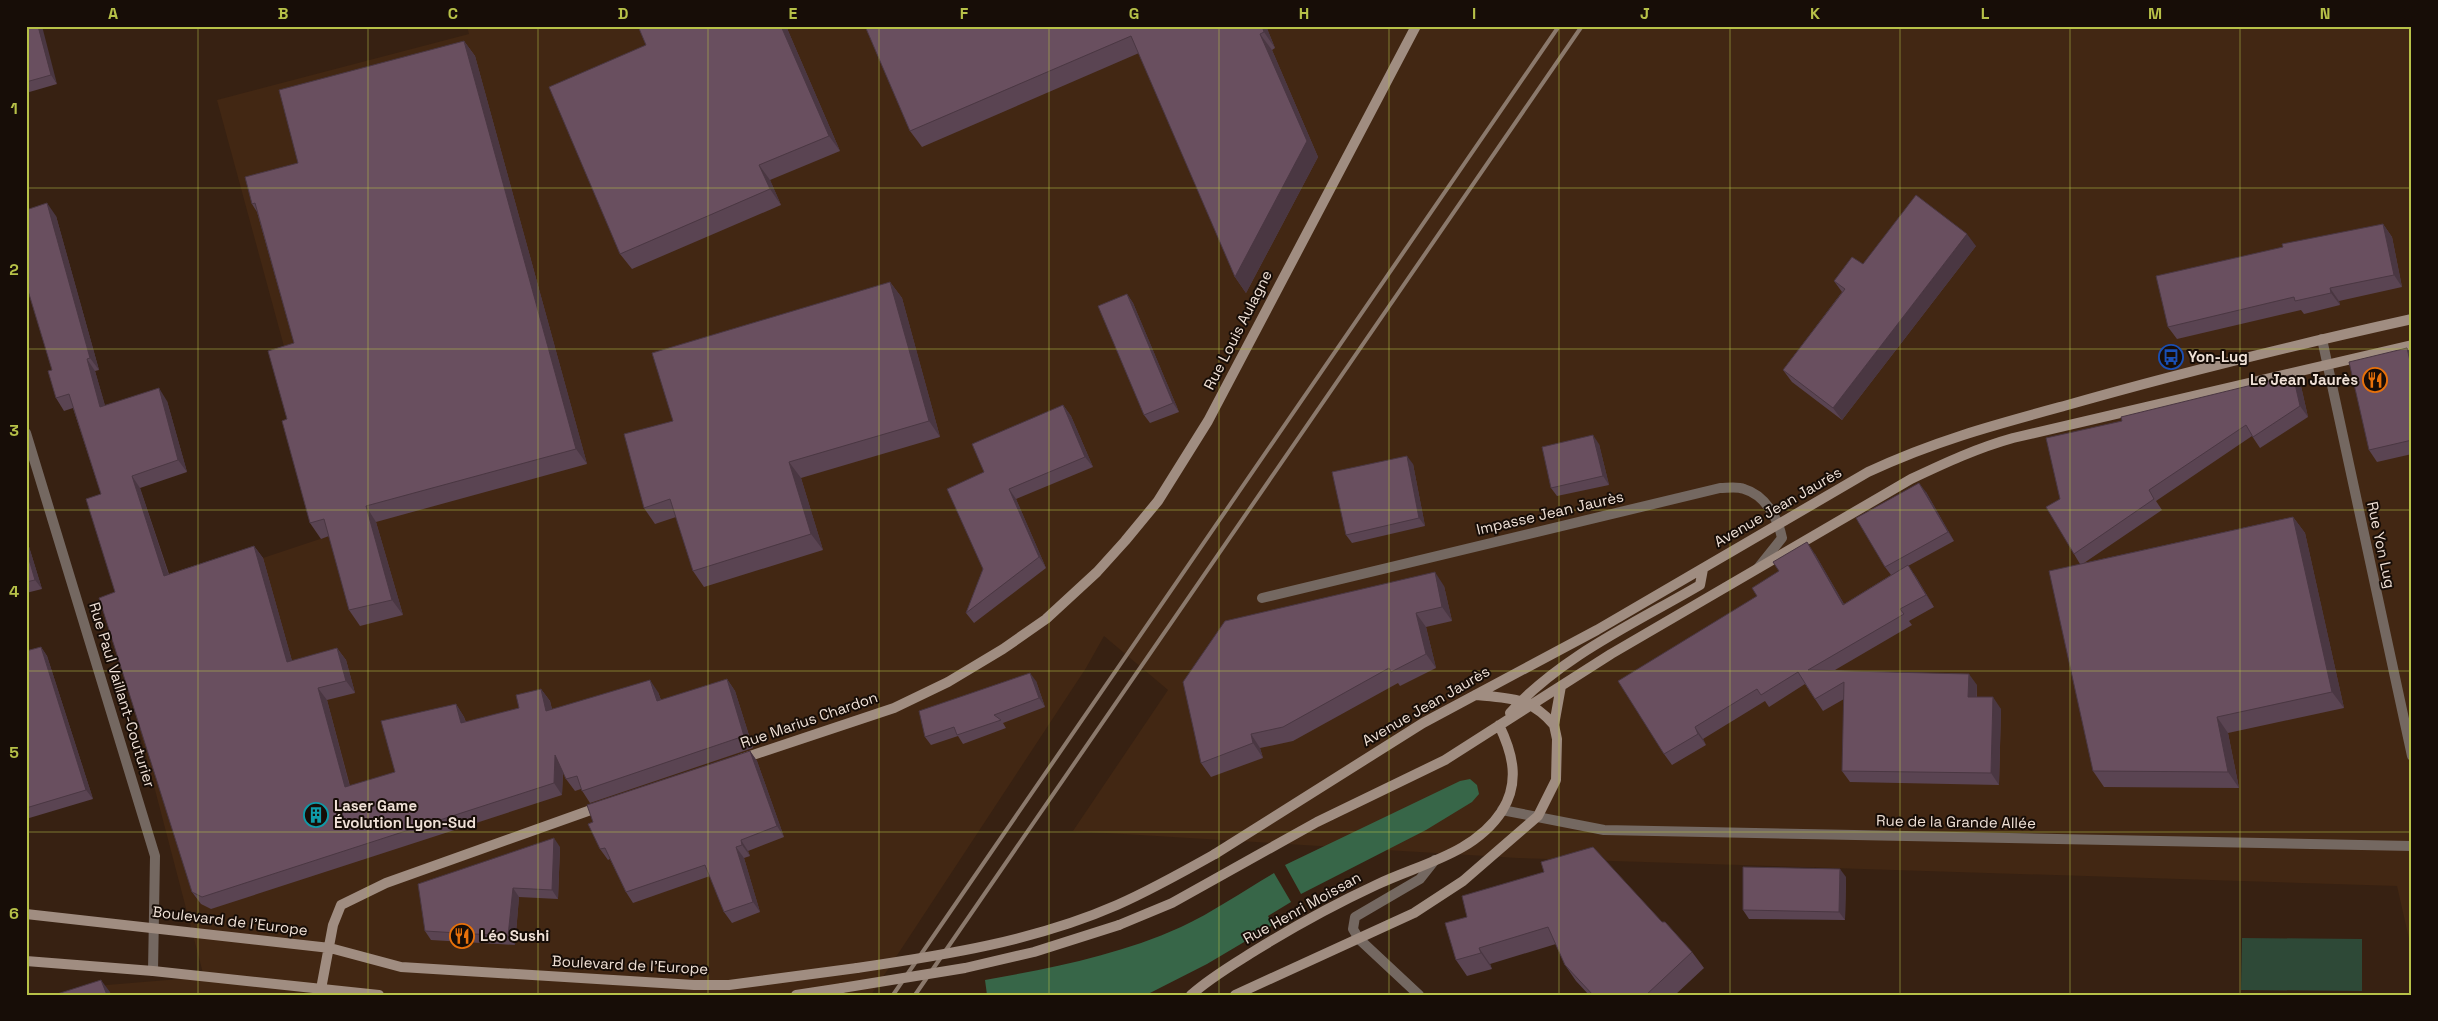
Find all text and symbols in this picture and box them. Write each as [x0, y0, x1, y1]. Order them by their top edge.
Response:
text: A [108, 3, 118, 24]
text: B [278, 3, 288, 24]
text: C [448, 3, 458, 24]
text: D [618, 3, 628, 24]
text: E [789, 3, 798, 24]
text: F [960, 3, 969, 24]
text: G [1129, 3, 1139, 24]
text: H [1299, 3, 1309, 24]
text: I [1472, 3, 1476, 24]
text: J [1640, 3, 1650, 24]
text: K [1810, 3, 1820, 24]
text: L [1981, 3, 1990, 24]
text: M [2148, 3, 2162, 24]
text: N [2320, 3, 2330, 24]
text: 1 [10, 98, 18, 119]
text: 2 [9, 259, 19, 280]
street label: Rue Louis Aulagne [1199, 267, 1276, 393]
bus stop icon: Yon-Lug [2158, 344, 2184, 370]
place label: Yon-Lug [2188, 347, 2248, 366]
restaurant icon: Le Jean Jaurès [2362, 367, 2388, 393]
place label: Le Jean Jaurès [2250, 370, 2358, 389]
text: 3 [9, 420, 19, 441]
street label: Avenue Jean Jaurès [1711, 462, 1845, 551]
street label: Impasse Jean Jaurès [1474, 486, 1626, 539]
street label: Rue Yon Lug [2363, 500, 2400, 590]
text: 4 [9, 581, 19, 602]
street label: Rue Paul Vaillant-Couturier [85, 600, 160, 790]
street label: Avenue Jean Jaurès [1359, 661, 1493, 750]
street label: Rue Marius Chardon [738, 687, 880, 752]
text: 5 [9, 742, 19, 763]
place label: Laser Game Évolution Lyon-Sud [334, 796, 476, 832]
building icon: Laser Game Évolution Lyon-Sud [303, 802, 329, 828]
street label: Rue de la Grande Allée [1876, 811, 2036, 832]
street label: Rue Henri Moissan [1239, 867, 1364, 948]
street label: Boulevard de l'Europe [151, 902, 309, 939]
text: 6 [9, 903, 19, 924]
restaurant icon: Léo Sushi [449, 923, 475, 949]
place label: Léo Sushi [480, 926, 549, 945]
street label: Boulevard de l'Europe [551, 951, 709, 978]

